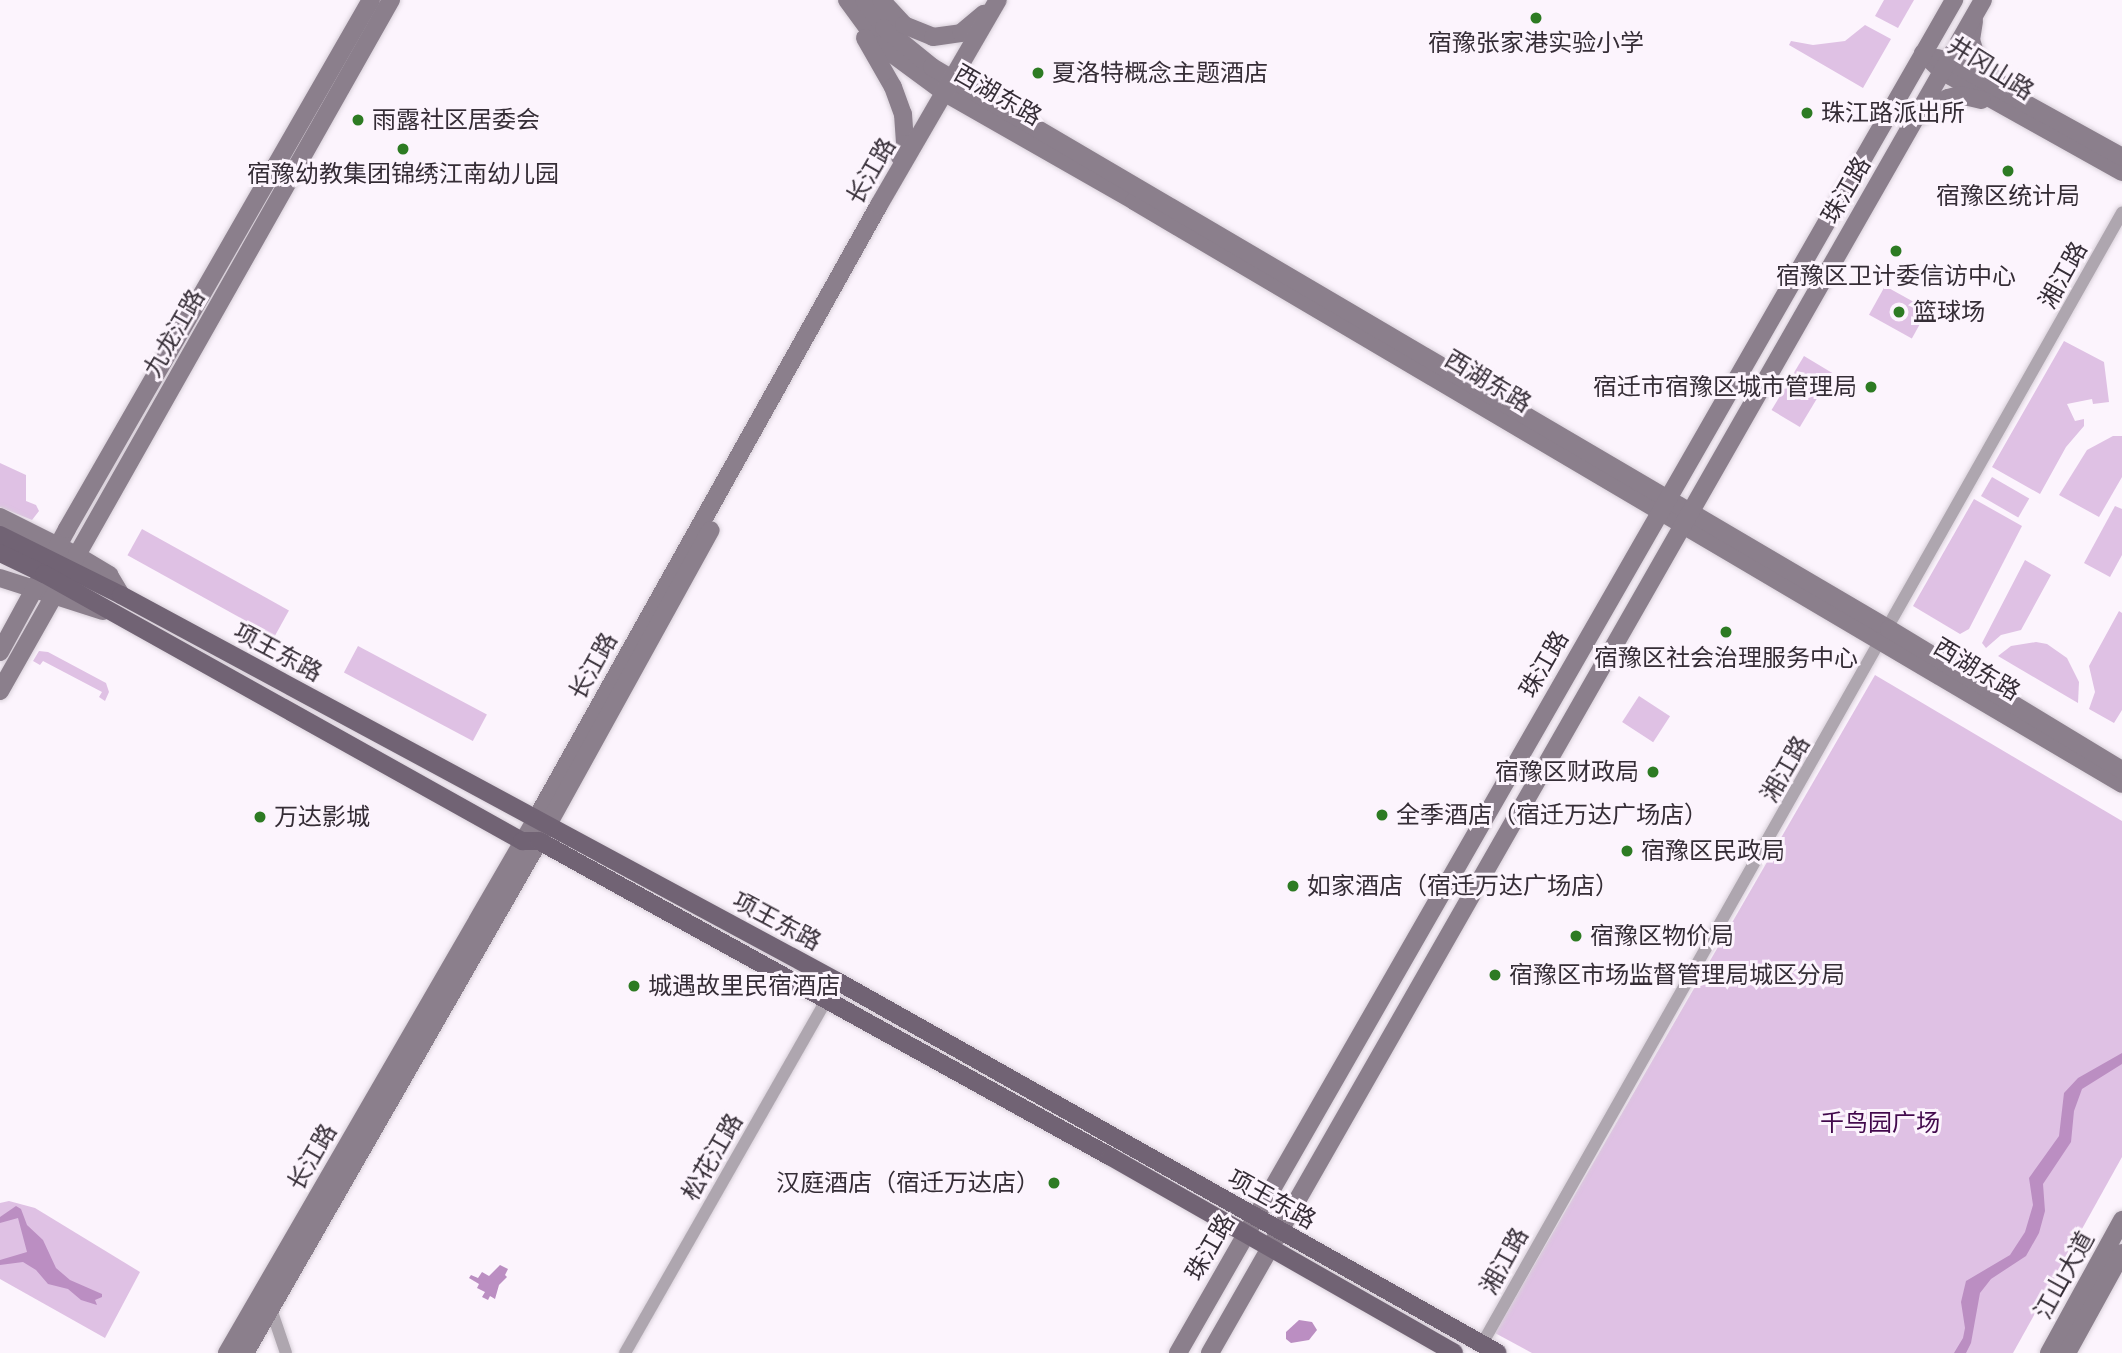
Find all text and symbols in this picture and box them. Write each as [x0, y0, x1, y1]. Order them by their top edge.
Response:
marker: 宿豫张家港实验小学 [1528, 10, 1544, 26]
place label: 宿豫张家港实验小学 [1428, 29, 1644, 57]
street label: 井冈山路 [1943, 30, 2039, 106]
street label: 西湖东路 [949, 59, 1047, 131]
place label: 夏洛特概念主题酒店 [1052, 59, 1268, 87]
marker: 夏洛特概念主题酒店 [1030, 65, 1046, 81]
place label: 珠江路派出所 [1821, 99, 1965, 127]
marker: 珠江路派出所 [1799, 105, 1815, 121]
place label: 雨露社区居委会 [372, 106, 540, 134]
marker: 雨露社区居委会 [350, 112, 366, 128]
street label: 长江路 [841, 133, 901, 209]
marker: 宿豫幼教集团锦绣江南幼儿园 [395, 141, 411, 157]
street label: 珠江路 [1816, 152, 1876, 228]
place label: 宿豫幼教集团锦绣江南幼儿园 [247, 160, 559, 188]
marker: 宿豫区统计局 [2000, 163, 2016, 179]
place label: 宿豫区统计局 [1936, 182, 2080, 210]
street label: 湘江路 [2033, 237, 2093, 313]
marker: 宿豫区卫计委信访中心 [1888, 243, 1904, 259]
place label: 宿豫区卫计委信访中心 [1776, 262, 2016, 290]
street label: 九龙江路 [138, 284, 210, 382]
place label: 篮球场 [1913, 298, 1985, 326]
marker: 篮球场 [1891, 304, 1907, 320]
street label: 西湖东路 [1439, 344, 1537, 418]
place label: 宿迁市宿豫区城市管理局 [1593, 373, 1857, 401]
marker: 宿迁市宿豫区城市管理局 [1863, 379, 1879, 395]
street label: 项王东路 [229, 617, 327, 687]
marker: 宿豫区社会治理服务中心 [1718, 624, 1734, 640]
street label: 珠江路 [1514, 626, 1574, 702]
street label: 长江路 [563, 628, 623, 704]
street label: 西湖东路 [1928, 632, 2026, 706]
place label: 宿豫区社会治理服务中心 [1594, 644, 1858, 672]
street label: 湘江路 [1755, 731, 1815, 807]
place label: 宿豫区财政局 [1495, 758, 1639, 786]
marker: 宿豫区财政局 [1645, 764, 1661, 780]
place label: 全季酒店（宿迁万达广场店） [1396, 801, 1708, 829]
place label: 万达影城 [274, 803, 370, 831]
marker: 全季酒店（宿迁万达广场店） [1374, 807, 1390, 823]
marker: 万达影城 [252, 809, 268, 825]
place label: 宿豫区民政局 [1641, 837, 1785, 865]
marker: 宿豫区民政局 [1619, 843, 1635, 859]
place label: 如家酒店（宿迁万达广场店） [1307, 872, 1619, 900]
marker: 如家酒店（宿迁万达广场店） [1285, 878, 1301, 894]
street label: 项王东路 [728, 886, 826, 956]
place label: 宿豫区物价局 [1590, 922, 1734, 950]
marker: 宿豫区物价局 [1568, 928, 1584, 944]
place label: 宿豫区市场监督管理局城区分局 [1509, 961, 1845, 989]
marker: 宿豫区市场监督管理局城区分局 [1487, 967, 1503, 983]
place label: 城遇故里民宿酒店 [648, 972, 840, 1000]
marker: 城遇故里民宿酒店 [626, 978, 642, 994]
street label: 松花江路 [676, 1108, 748, 1206]
park label: 千鸟园广场 [1820, 1109, 1940, 1137]
street label: 长江路 [282, 1119, 342, 1195]
street label: 项王东路 [1223, 1163, 1321, 1235]
place label: 汉庭酒店（宿迁万达店） [776, 1169, 1040, 1197]
marker: 汉庭酒店（宿迁万达店） [1046, 1175, 1062, 1191]
street label: 珠江路 [1180, 1209, 1240, 1285]
street label: 湘江路 [1474, 1223, 1534, 1299]
street label: 江山大道 [2028, 1226, 2100, 1324]

